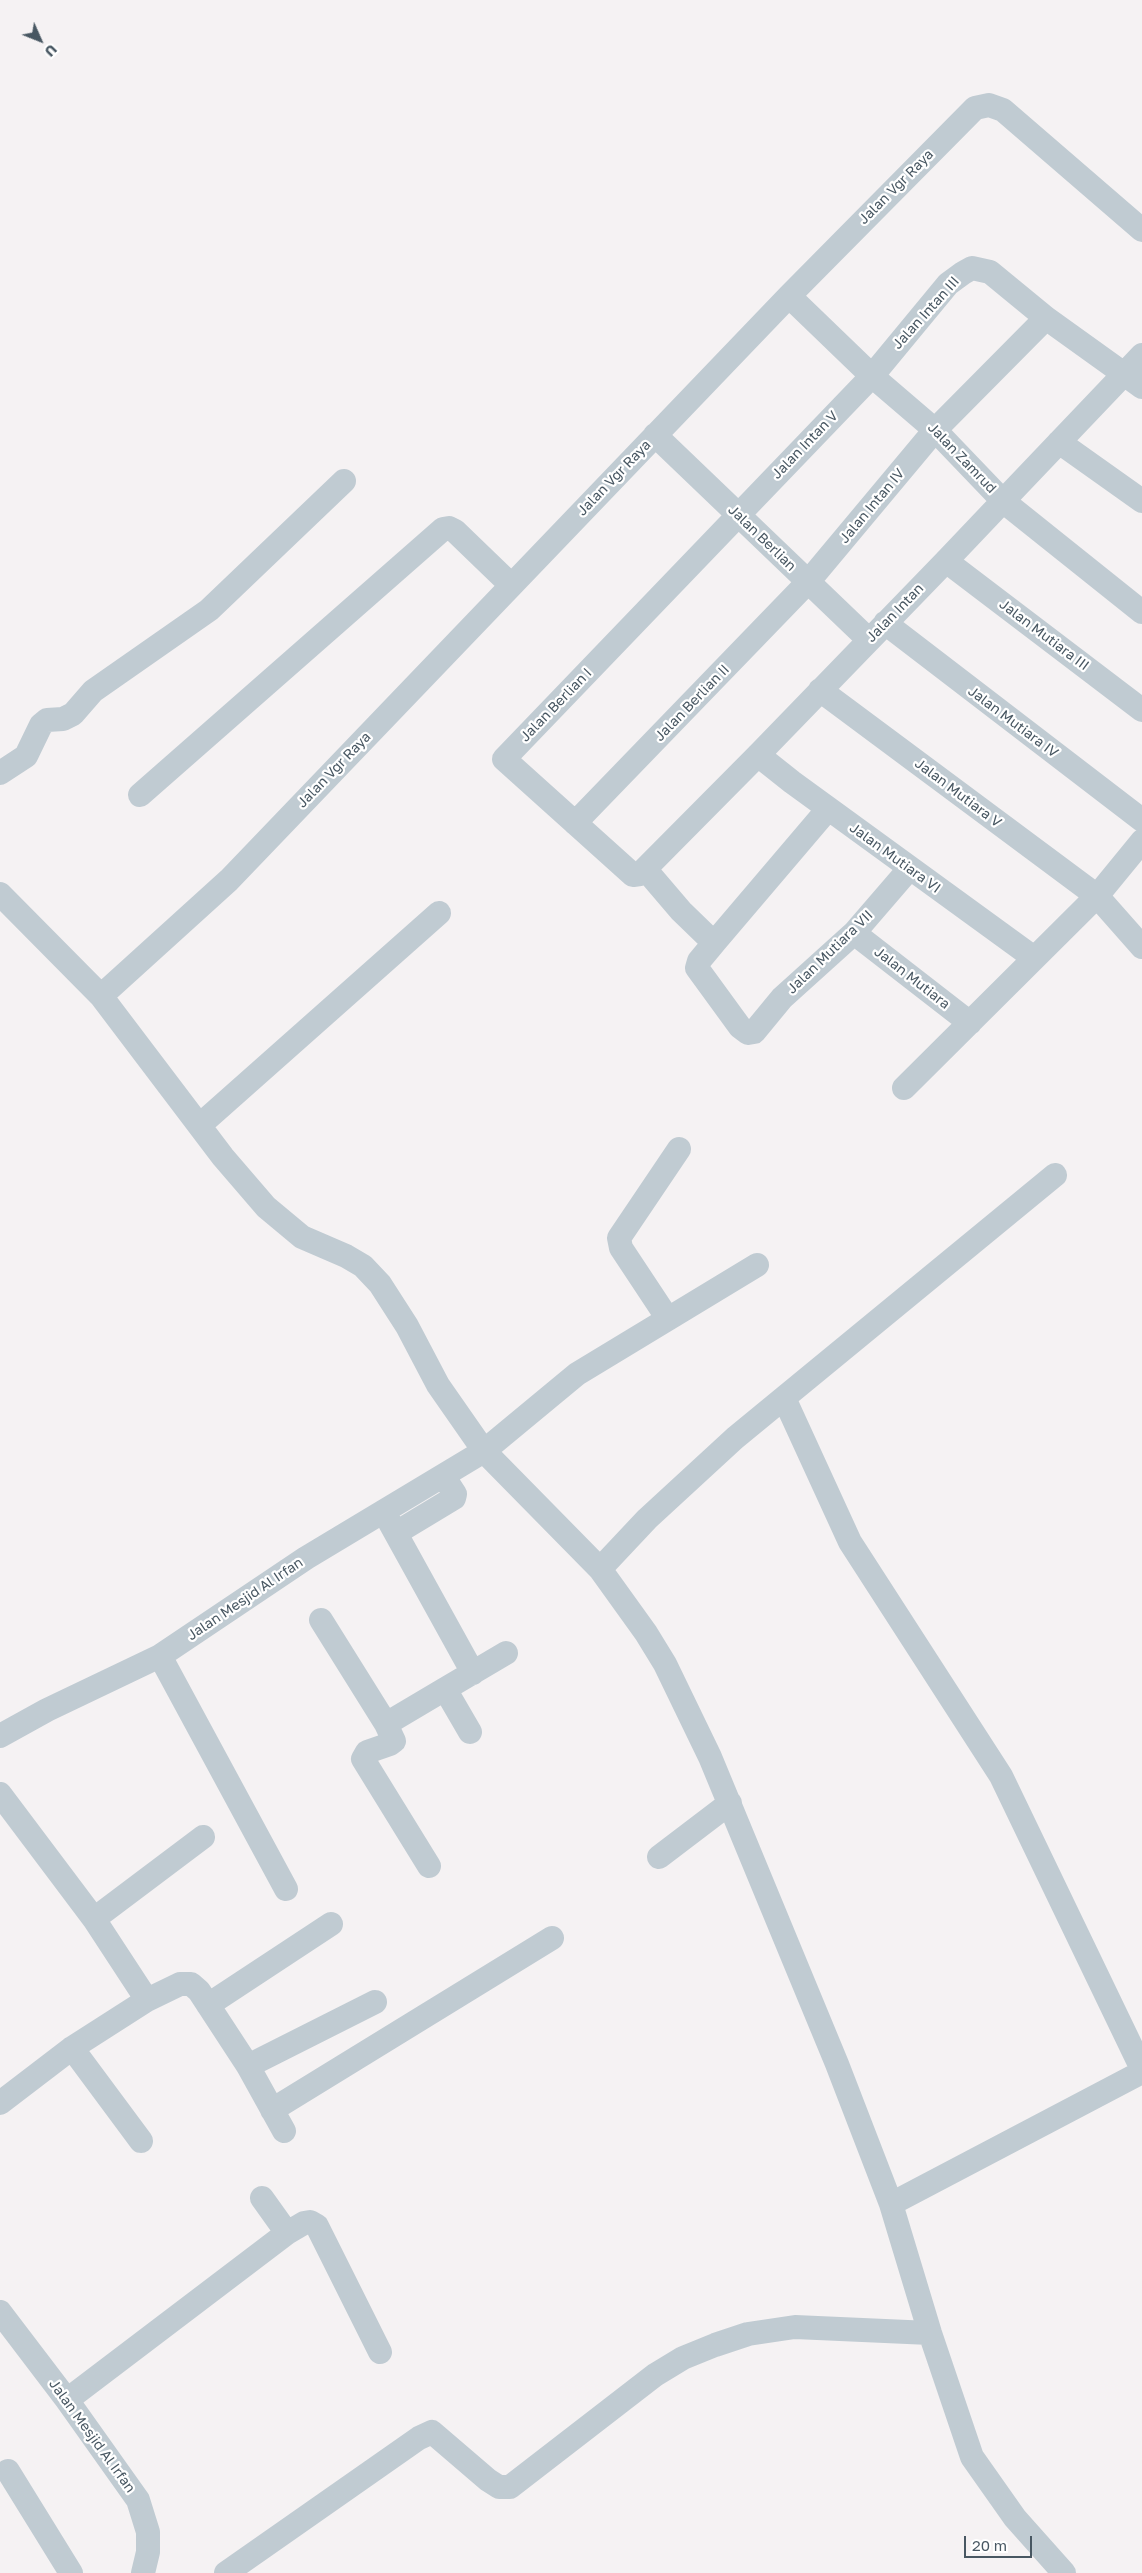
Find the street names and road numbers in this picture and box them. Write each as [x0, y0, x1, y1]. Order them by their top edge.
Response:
street label: Jalan Vgr Raya [855, 146, 937, 228]
street label: Jalan Intan III [889, 273, 963, 353]
street label: Jalan Intan V [768, 407, 842, 483]
street label: Jalan Zamrud [924, 419, 1000, 497]
street label: Jalan Vgr Raya [574, 437, 654, 519]
street label: Jalan Intan IV [836, 465, 908, 547]
street label: Jalan Berlian [725, 501, 799, 575]
street label: Jalan Intan [863, 580, 927, 646]
street label: Jalan Mutiara III [996, 596, 1092, 674]
street label: Jalan Berlian II [651, 661, 733, 745]
street label: Jalan Berlian I [517, 665, 595, 745]
street label: Jalan Mutiara IV [965, 683, 1061, 761]
street label: Jalan Vgr Raya [294, 729, 374, 811]
street label: Jalan Mutiara V [911, 755, 1005, 831]
street label: Jalan Mutiara VI [846, 819, 944, 897]
street label: Jalan Mutiara VII [784, 907, 876, 997]
street label: Jalan Mutiara [871, 943, 953, 1013]
street label: Jalan Mesjid Al Irfan [184, 1554, 306, 1644]
street label: Jalan Mesjid Al Irfan [45, 2376, 139, 2496]

